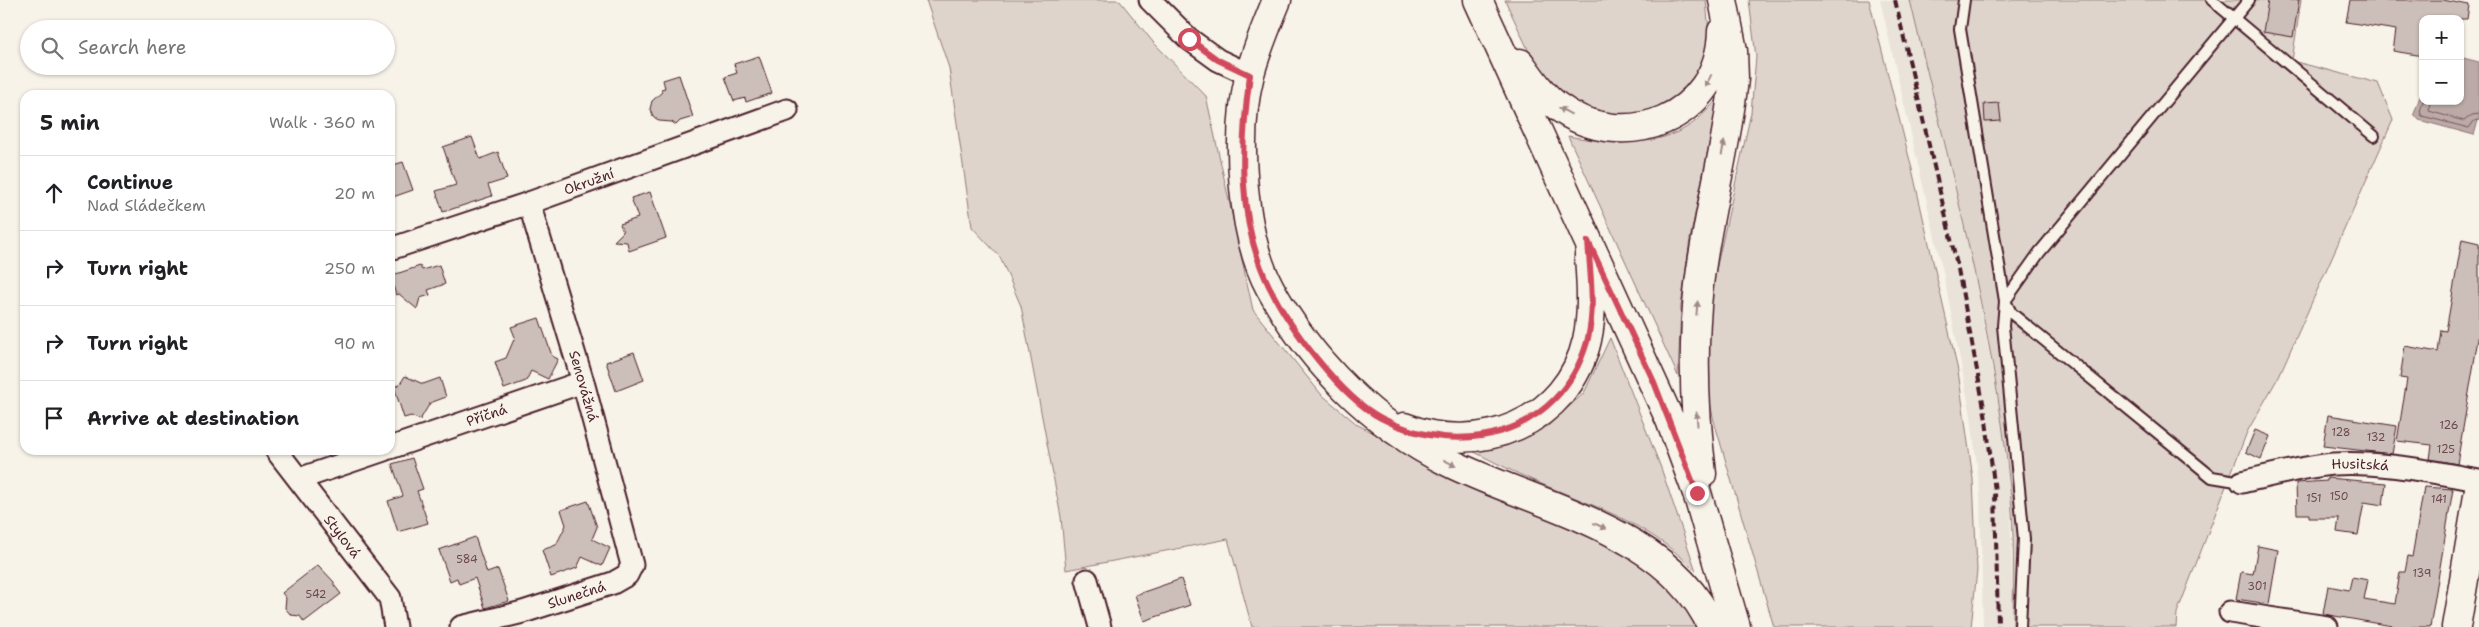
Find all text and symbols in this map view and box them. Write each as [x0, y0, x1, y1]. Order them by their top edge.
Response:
map controls [2419, 15, 2464, 105]
button: + [2419, 15, 2464, 60]
search box [20, 20, 395, 75]
route start [1178, 28, 1201, 51]
icon: search [38, 34, 66, 62]
text: Search here [78, 35, 187, 60]
button: − [2419, 60, 2464, 105]
one-way arrow [1704, 74, 1712, 89]
one-way arrow [1559, 107, 1572, 116]
text: 5 min [40, 109, 100, 137]
text: Walk · 360 m [269, 112, 375, 133]
one-way arrow [1720, 139, 1728, 155]
street label: Okružní [561, 164, 616, 199]
text: Continue [87, 170, 173, 195]
icon: ahead [40, 179, 68, 207]
text: 20 m [334, 183, 375, 204]
text: Nad Sládečkem [87, 195, 206, 216]
icon: right [40, 254, 68, 282]
text: Turn right [87, 256, 188, 281]
text: 250 m [324, 258, 375, 279]
one-way arrow [1693, 300, 1701, 316]
icon: right [40, 329, 68, 357]
text: Turn right [87, 331, 188, 356]
text: 90 m [334, 333, 375, 354]
street label: Senovážná [565, 348, 603, 424]
street label: Příčná [464, 400, 510, 430]
icon: arrive [40, 404, 68, 432]
text: Arrive at destination [87, 406, 299, 431]
one-way arrow [1692, 411, 1700, 427]
house number: 126 [2440, 418, 2458, 433]
house number: 128 [2331, 425, 2351, 440]
house number: 132 [2367, 430, 2385, 445]
house number: 125 [2437, 442, 2455, 457]
street label: Husitská [2331, 454, 2390, 475]
one-way arrow [1443, 459, 1457, 467]
route end [1686, 482, 1709, 505]
house number: 150 [2330, 489, 2348, 504]
house number: 151 [2306, 491, 2322, 506]
house number: 141 [2431, 492, 2447, 507]
street label: Stylová [320, 511, 365, 562]
one-way arrow [1593, 522, 1607, 530]
house number: 584 [456, 552, 478, 567]
house number: 139 [2413, 566, 2431, 581]
street label: Slunečná [545, 577, 608, 613]
house number: 301 [2247, 579, 2267, 594]
house number: 542 [305, 587, 327, 602]

